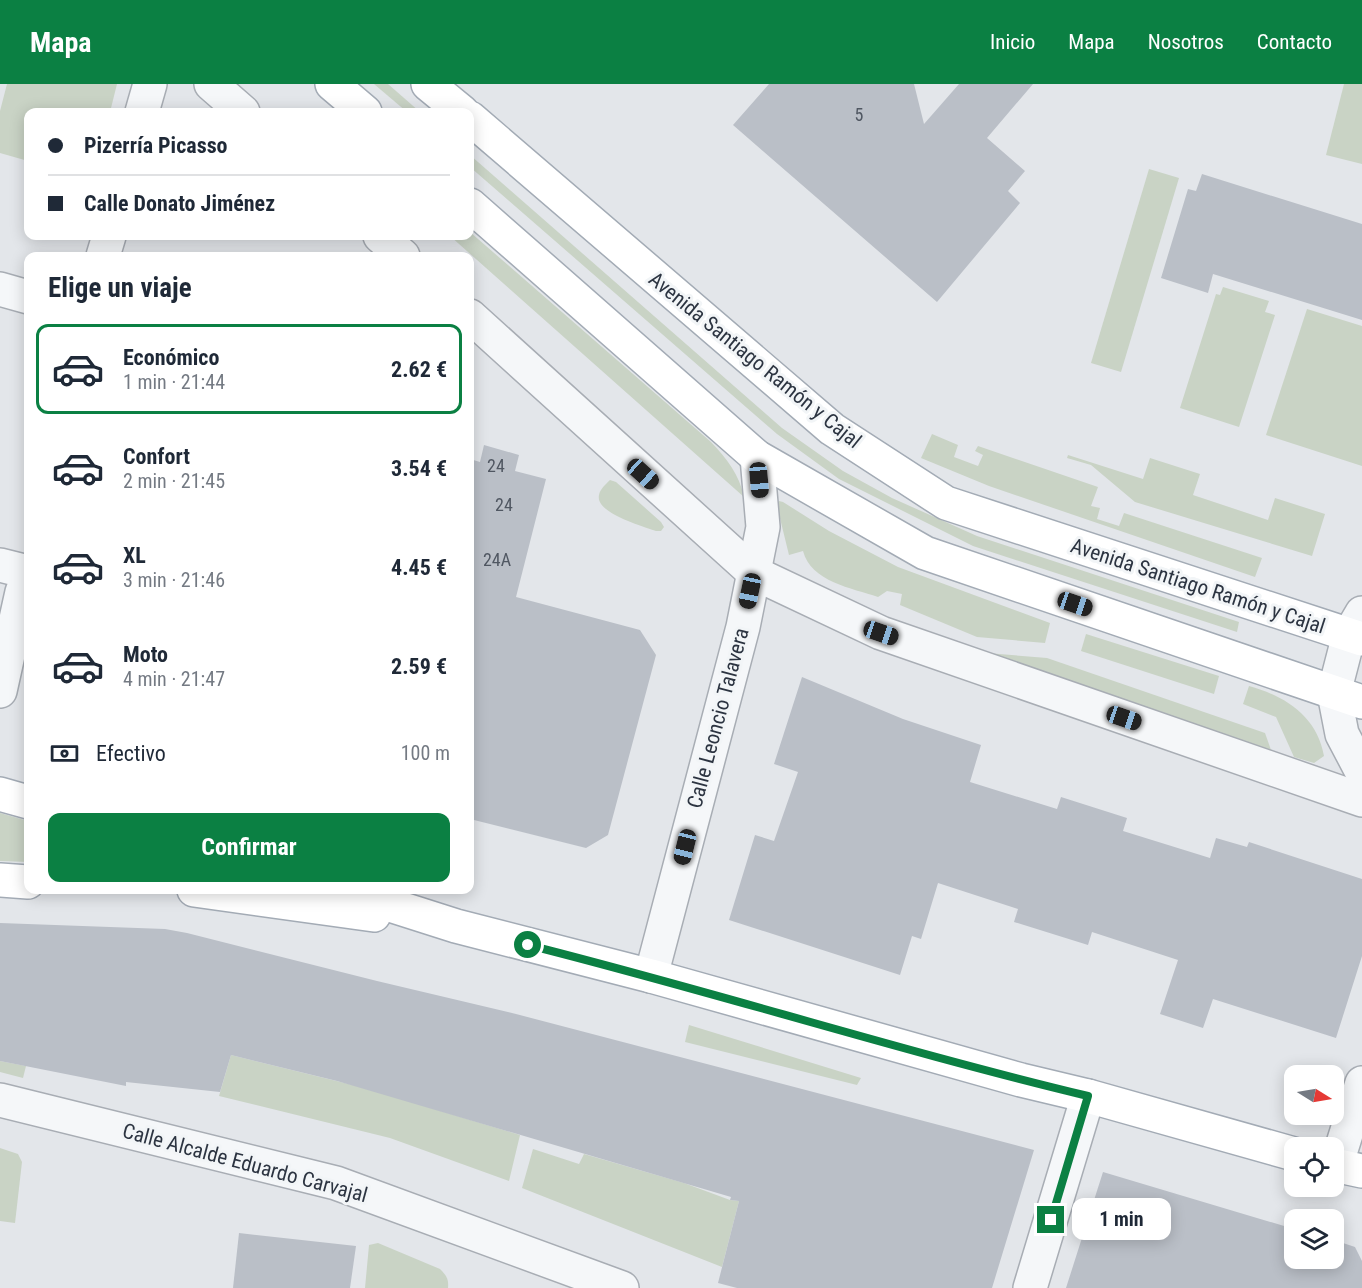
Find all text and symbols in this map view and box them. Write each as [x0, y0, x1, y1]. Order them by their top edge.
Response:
text: Mapa [30, 26, 91, 59]
text: Inicio [990, 30, 1035, 54]
text: Mapa [1068, 30, 1115, 54]
text: Nosotros [1148, 30, 1224, 54]
text: Contacto [1257, 30, 1332, 54]
house number: 5 [855, 104, 864, 125]
text: Pizerría Picasso [84, 133, 228, 158]
text: Calle Donato Jiménez [84, 191, 275, 216]
street label: Avenida Santiago Ramón y Cajal [644, 267, 866, 453]
text: Elige un viaje [48, 272, 192, 304]
icon: car [51, 342, 105, 396]
text: Económico [123, 345, 219, 370]
text: 2.62 € [391, 357, 447, 382]
text: 1 min · 21:44 [123, 370, 225, 394]
icon: car [51, 441, 105, 495]
text: Confort [123, 444, 190, 469]
house number: 24 [487, 455, 505, 476]
car [624, 455, 662, 493]
text: 3.54 € [391, 456, 447, 481]
car [748, 461, 770, 499]
text: 2 min · 21:45 [123, 469, 225, 493]
house number: 24 [495, 494, 513, 515]
street label: Avenida Santiago Ramón y Cajal [1068, 533, 1328, 639]
icon: car [51, 540, 105, 594]
text: XL [123, 543, 146, 568]
house number: 24A [483, 549, 512, 570]
text: 4.45 € [391, 555, 447, 580]
text: 3 min · 21:46 [123, 568, 225, 592]
car [737, 572, 763, 610]
car [1055, 590, 1095, 618]
car [861, 619, 901, 647]
street label: Calle Leoncio Talavera [682, 625, 754, 811]
icon: car [51, 639, 105, 693]
text: Moto [123, 642, 168, 667]
text: 2.59 € [391, 654, 447, 679]
text: 4 min · 21:47 [123, 667, 225, 691]
car [1104, 704, 1144, 732]
icon: cash [48, 737, 81, 770]
text: Efectivo [96, 741, 166, 766]
text: 100 m [401, 741, 450, 765]
button: Confirmar [48, 813, 450, 882]
car [672, 827, 698, 867]
route start [514, 931, 541, 958]
north arrow [1284, 1065, 1344, 1125]
map controls [1284, 1065, 1344, 1269]
street label: Calle Alcalde Eduardo Carvajal [120, 1119, 370, 1207]
button: locate [1284, 1137, 1344, 1197]
callout: 1 min [1072, 1199, 1171, 1241]
route end [1037, 1206, 1064, 1233]
text: 1 min [1099, 1207, 1144, 1231]
button: layers [1284, 1209, 1344, 1269]

